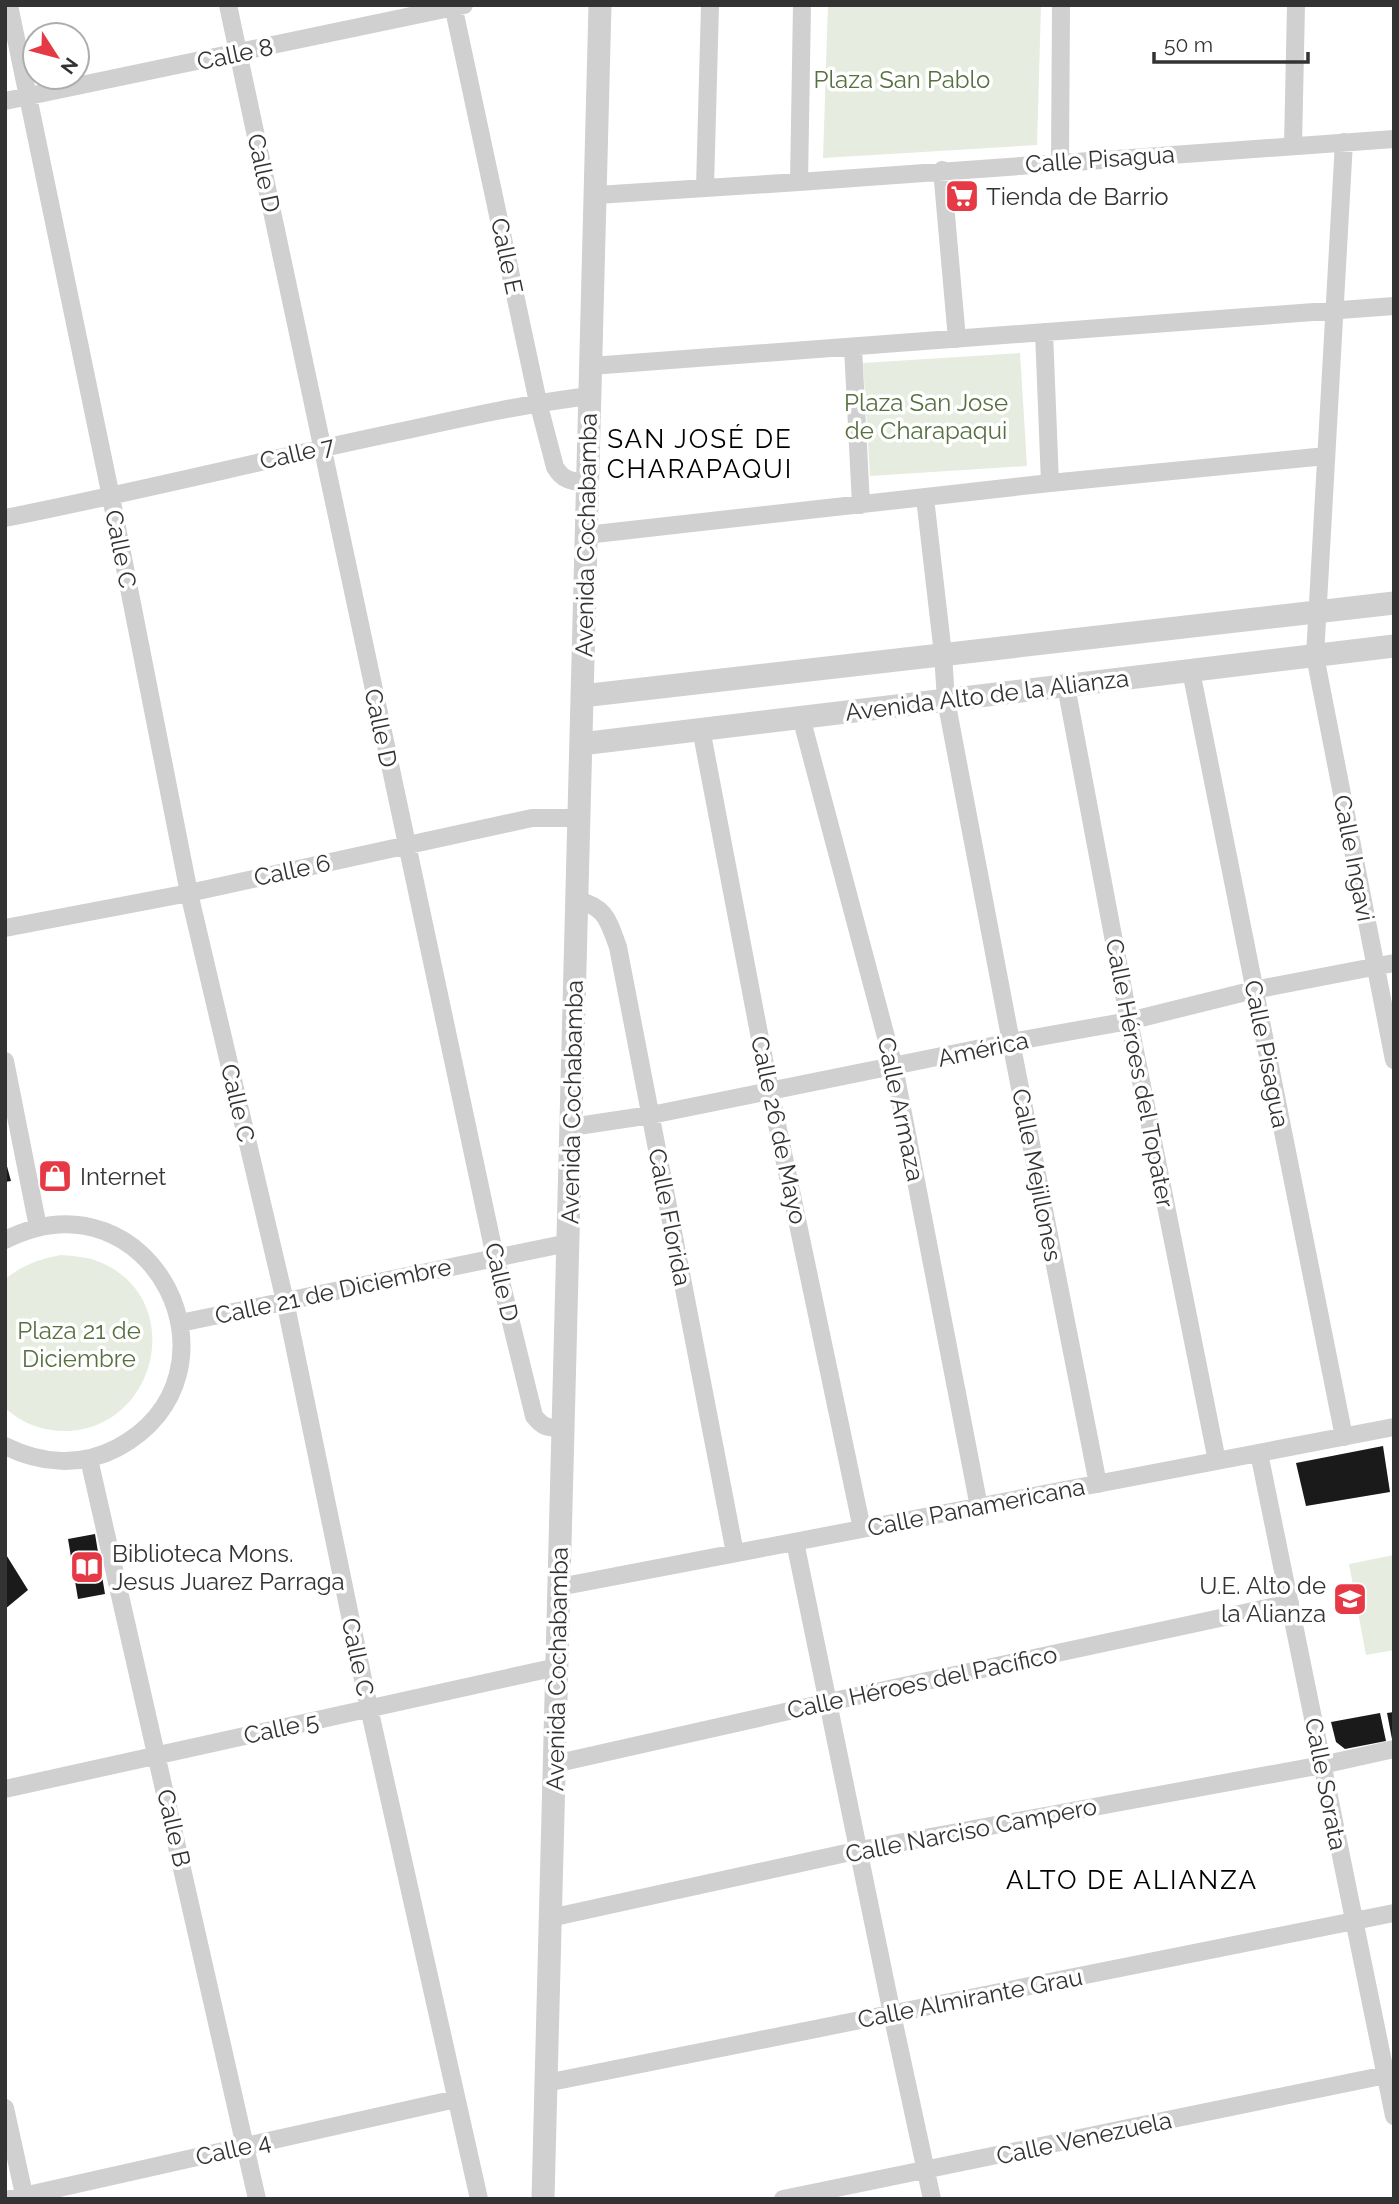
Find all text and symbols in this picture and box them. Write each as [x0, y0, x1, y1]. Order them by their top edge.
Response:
north arrow [21, 21, 91, 91]
scale bar [1154, 21, 1308, 65]
street label: Calle 8 [194, 32, 276, 76]
text: 50 m [1164, 32, 1213, 57]
text: N [57, 54, 83, 78]
park label: Plaza San Pablo [814, 65, 990, 94]
street label: Calle D [242, 131, 286, 215]
street label: Calle Pisagua [1024, 139, 1176, 179]
supermarket icon: Tienda de Barrio [943, 177, 981, 215]
place label: Tienda de Barrio [986, 182, 1169, 211]
street label: Calle E [485, 215, 529, 297]
park label: Plaza San Jose de Charapaqui [844, 388, 1008, 445]
street label: Avenida Cochabamba [569, 413, 603, 657]
district label: SAN JOSÉ DE CHARAPAQUI [607, 424, 793, 484]
street label: Calle 7 [257, 430, 337, 476]
street label: Calle C [99, 507, 143, 591]
street label: Avenida Alto de la Alianza [844, 663, 1130, 727]
street label: Calle D [359, 686, 403, 770]
street label: Calle Ingavi [1328, 792, 1380, 924]
street label: Calle 6 [251, 848, 333, 892]
street label: Calle Héroes del Topater [1100, 936, 1180, 1210]
street label: Calle Pisagua [1238, 978, 1296, 1130]
street label: Avenida Cochabamba [555, 980, 589, 1224]
street label: América [935, 1025, 1031, 1073]
street label: Calle 26 de Mayo [745, 1033, 813, 1227]
street label: Calle Armaza [872, 1034, 930, 1184]
street label: Calle C [215, 1061, 261, 1145]
street label: Calle Mejillones [1006, 1086, 1068, 1264]
street label: Calle Florida [642, 1146, 698, 1288]
shop icon: Internet [36, 1157, 74, 1195]
place label: Internet [80, 1162, 166, 1191]
street label: Calle D [479, 1240, 525, 1324]
street label: Calle 21 de Diciembre [212, 1252, 454, 1330]
park label: Plaza 21 de Diciembre [17, 1316, 141, 1373]
street label: Calle Panamericana [865, 1472, 1087, 1542]
place label: Biblioteca Mons. Jesus Juarez Parraga [112, 1539, 345, 1596]
street label: Avenida Cochabamba [540, 1547, 574, 1791]
library icon: Biblioteca Mons. Jesus Juarez Parraga [68, 1548, 106, 1586]
place label: U.E. Alto de la Alianza [1199, 1571, 1326, 1628]
school or university icon: U.E. Alto de la Alianza [1331, 1580, 1369, 1618]
street label: Calle C [336, 1615, 380, 1699]
street label: Calle Héroes del Pacífico [784, 1639, 1060, 1725]
street label: Calle 5 [241, 1706, 321, 1750]
street label: Calle Sorata [1299, 1715, 1353, 1853]
street label: Calle B [151, 1786, 197, 1870]
street label: Calle Narciso Campero [843, 1791, 1099, 1869]
district label: ALTO DE ALIANZA [1006, 1865, 1258, 1895]
street label: Calle Almirante Grau [855, 1962, 1085, 2034]
street label: Calle Venezuela [994, 2105, 1174, 2171]
street label: Calle 4 [193, 2126, 273, 2172]

